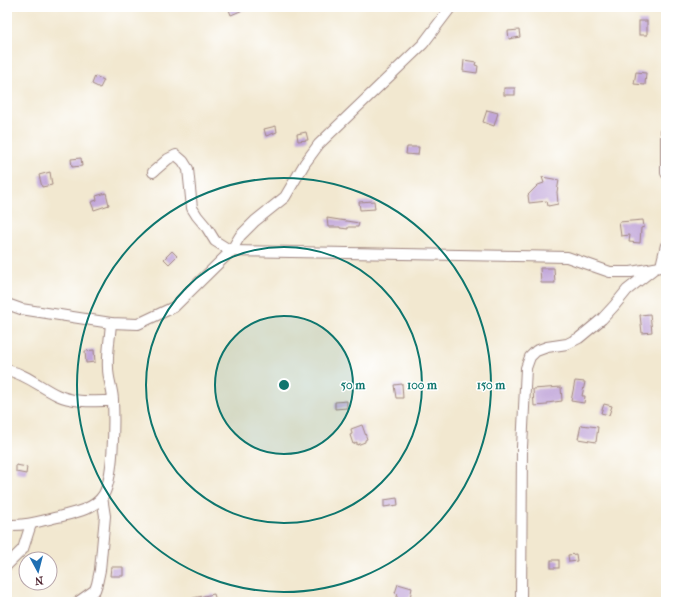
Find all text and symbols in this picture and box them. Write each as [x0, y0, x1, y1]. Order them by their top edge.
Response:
centre of rings [277, 378, 291, 392]
text: 50 m [341, 378, 366, 392]
text: 100 m [407, 378, 438, 392]
text: 150 m [477, 378, 506, 392]
north arrow [18, 551, 58, 591]
text: N [34, 573, 44, 587]

